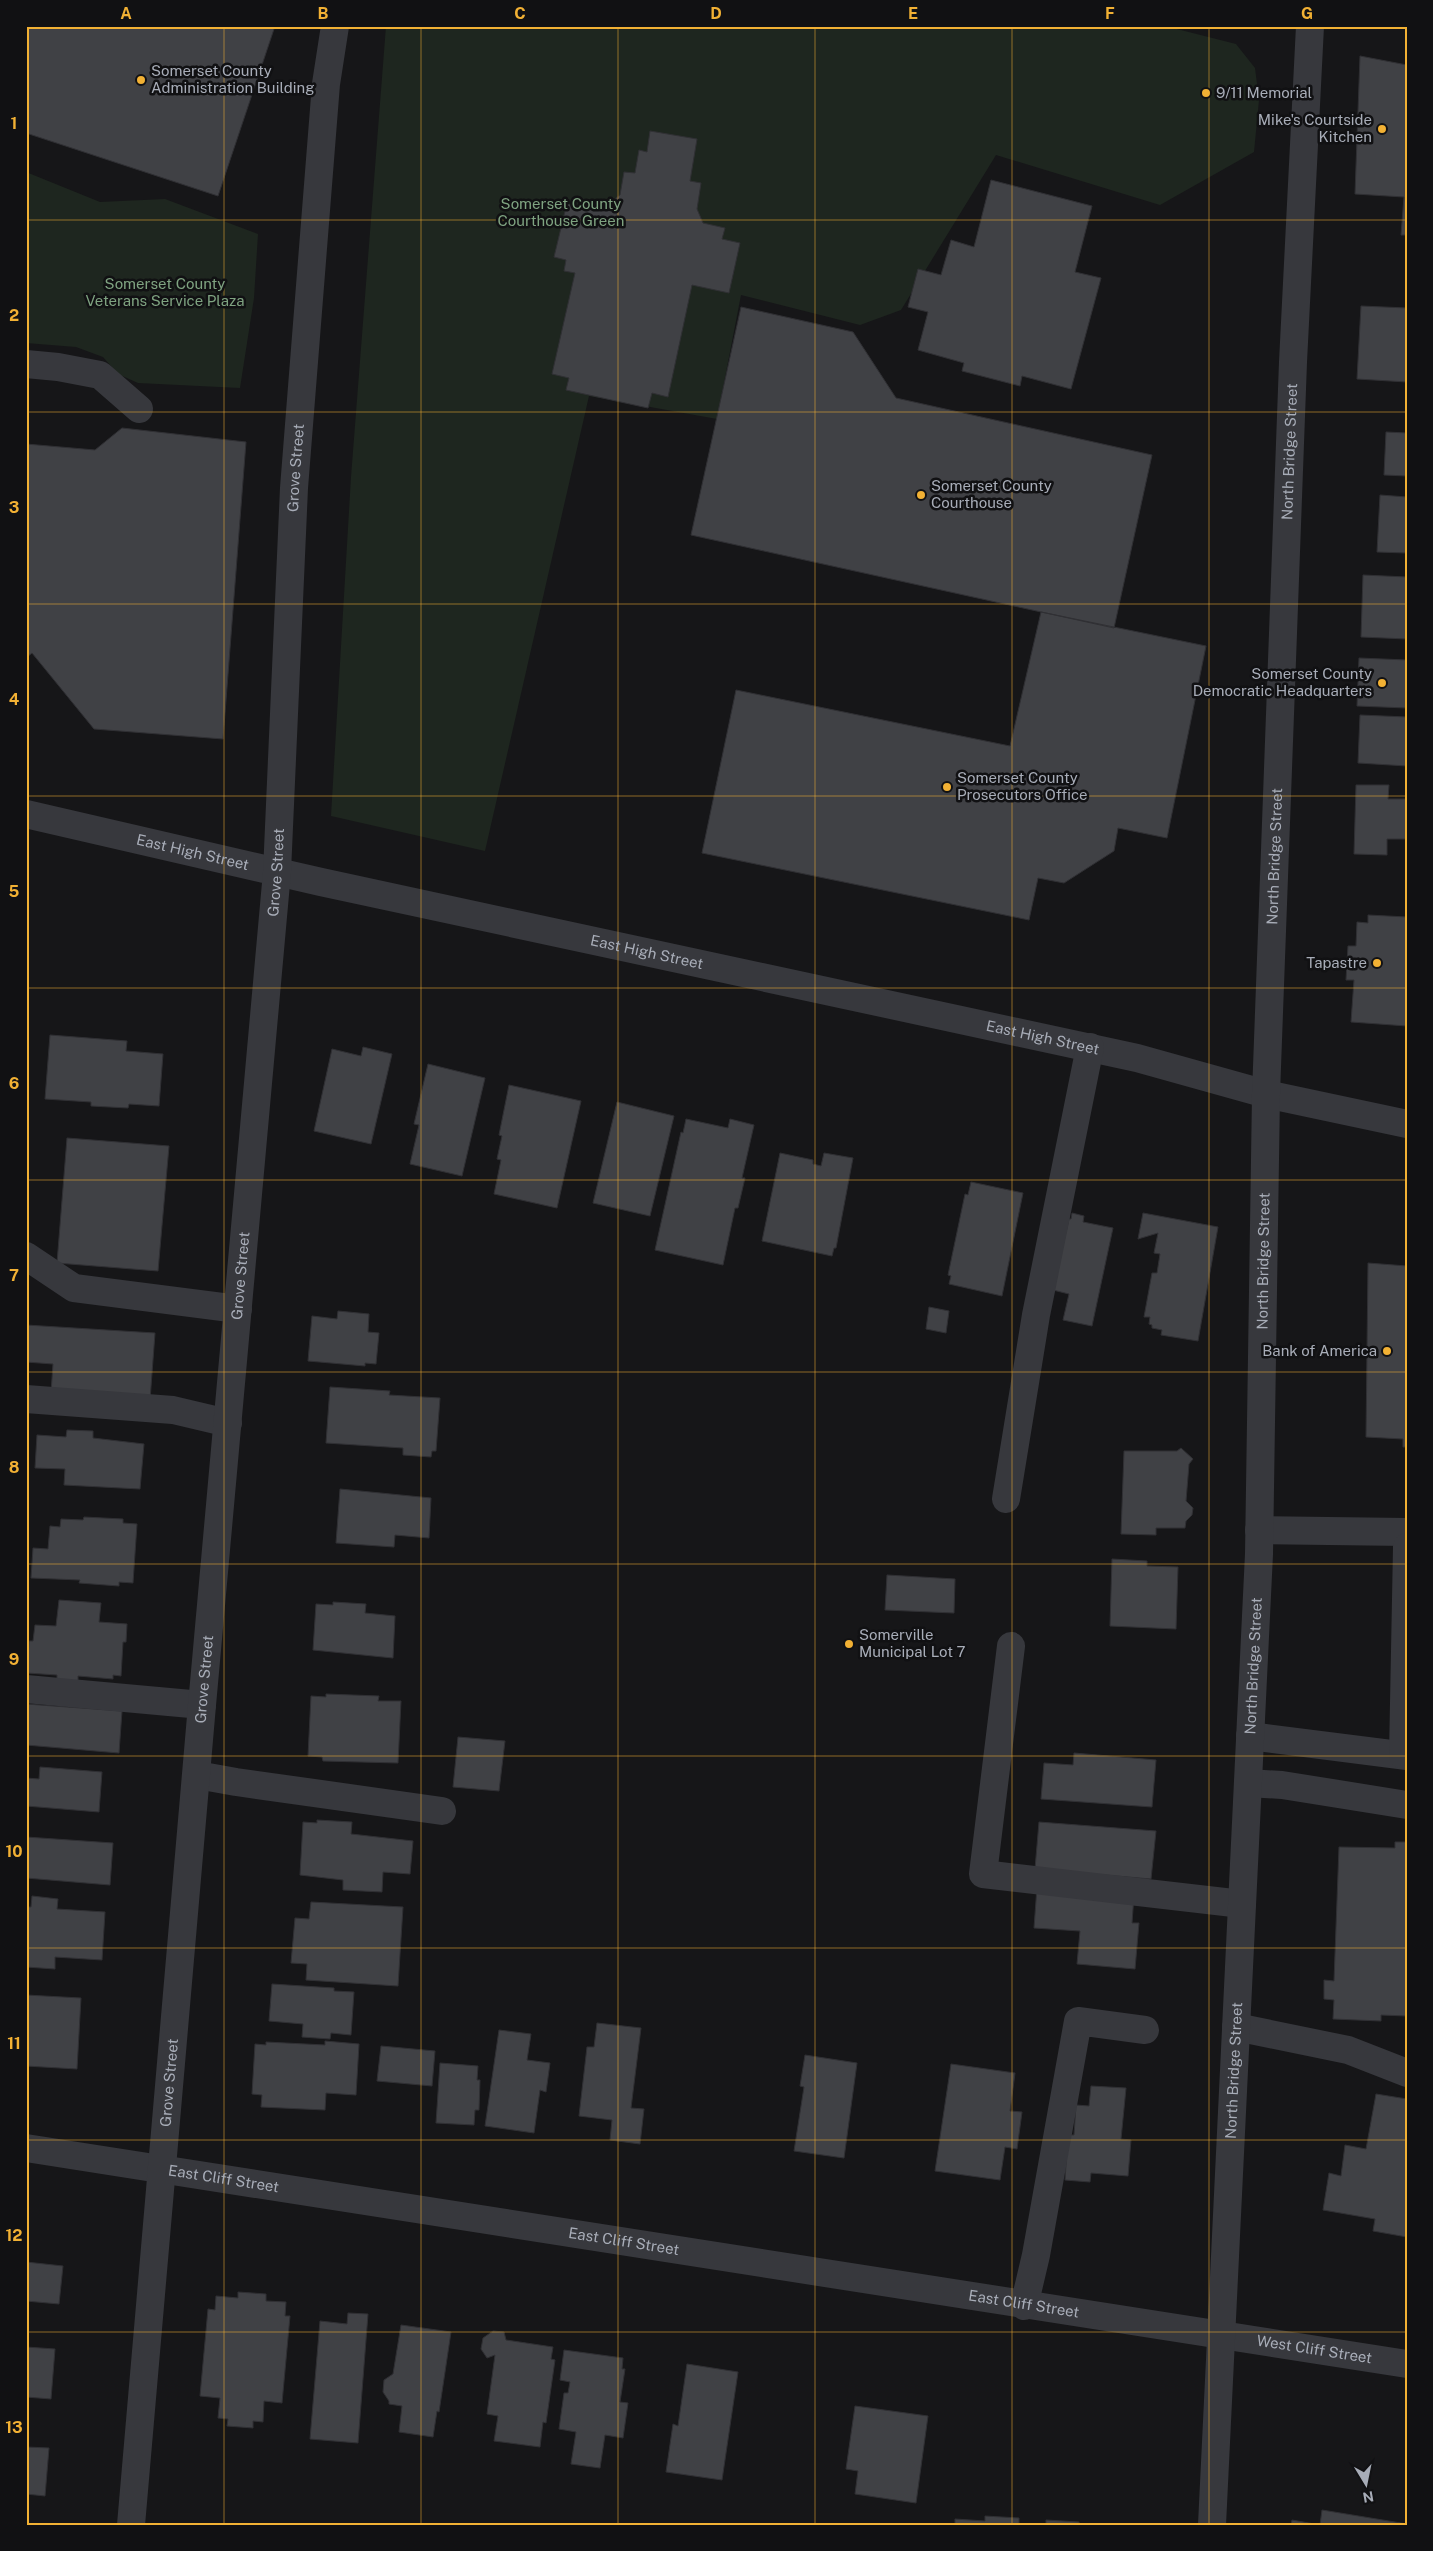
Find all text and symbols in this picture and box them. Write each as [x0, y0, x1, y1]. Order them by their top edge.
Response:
text: A [120, 4, 132, 23]
text: B [318, 4, 329, 23]
text: C [514, 4, 526, 23]
text: D [710, 4, 722, 23]
text: E [908, 4, 918, 23]
text: F [1105, 4, 1115, 23]
text: G [1301, 4, 1313, 23]
place label: Somerset County Administration Building [151, 62, 315, 96]
marker: Somerset County Administration Building [135, 74, 147, 86]
place label: 9/11 Memorial [1216, 84, 1312, 101]
marker: 9/11 Memorial [1200, 87, 1212, 99]
place label: Mike's Courtside Kitchen [1258, 111, 1372, 145]
text: 1 [11, 114, 17, 133]
marker: Mike's Courtside Kitchen [1376, 123, 1388, 135]
park label: Somerset County Courthouse Green [498, 195, 624, 229]
park label: Somerset County Veterans Service Plaza [85, 275, 245, 309]
text: 2 [9, 306, 19, 325]
street label: North Bridge Street [1278, 383, 1300, 520]
street label: Grove Street [284, 423, 307, 512]
place label: Somerset County Courthouse [931, 477, 1052, 511]
marker: Somerset County Courthouse [915, 489, 927, 501]
text: 3 [9, 498, 19, 517]
place label: Somerset County Democratic Headquarters [1193, 665, 1372, 699]
marker: Somerset County Democratic Headquarters [1376, 677, 1388, 689]
text: 4 [9, 690, 20, 709]
place label: Somerset County Prosecutors Office [957, 769, 1088, 803]
marker: Somerset County Prosecutors Office [941, 781, 953, 793]
street label: North Bridge Street [1263, 787, 1285, 925]
street label: Grove Street [264, 828, 287, 917]
street label: East High Street [135, 831, 251, 873]
text: 5 [9, 882, 20, 901]
street label: East High Street [589, 931, 705, 972]
place label: Tapastre [1306, 954, 1367, 971]
marker: Tapastre [1371, 957, 1383, 969]
street label: East High Street [985, 1017, 1101, 1058]
text: 6 [9, 1074, 19, 1093]
street label: North Bridge Street [1253, 1192, 1273, 1330]
street label: Grove Street [228, 1231, 253, 1321]
text: 7 [9, 1266, 19, 1285]
place label: Bank of America [1262, 1342, 1377, 1359]
marker: Bank of America [1381, 1345, 1393, 1357]
text: 8 [9, 1458, 20, 1477]
street label: North Bridge Street [1241, 1597, 1265, 1735]
place label: Somerville Municipal Lot 7 [859, 1626, 966, 1660]
street label: Grove Street [191, 1634, 216, 1724]
marker: Somerville Municipal Lot 7 [843, 1638, 855, 1650]
text: 9 [9, 1650, 19, 1669]
text: 10 [5, 1842, 23, 1861]
street label: North Bridge Street [1222, 2001, 1245, 2139]
text: 11 [7, 2034, 21, 2053]
street label: Grove Street [157, 2038, 181, 2127]
street label: East Cliff Street [167, 2161, 280, 2195]
street label: East Cliff Street [567, 2224, 681, 2258]
text: 12 [5, 2226, 23, 2245]
street label: East Cliff Street [967, 2287, 1081, 2321]
street label: West Cliff Street [1256, 2332, 1373, 2366]
text: 13 [5, 2418, 23, 2437]
north arrow [1340, 2458, 1390, 2508]
text: N [1361, 2488, 1375, 2506]

